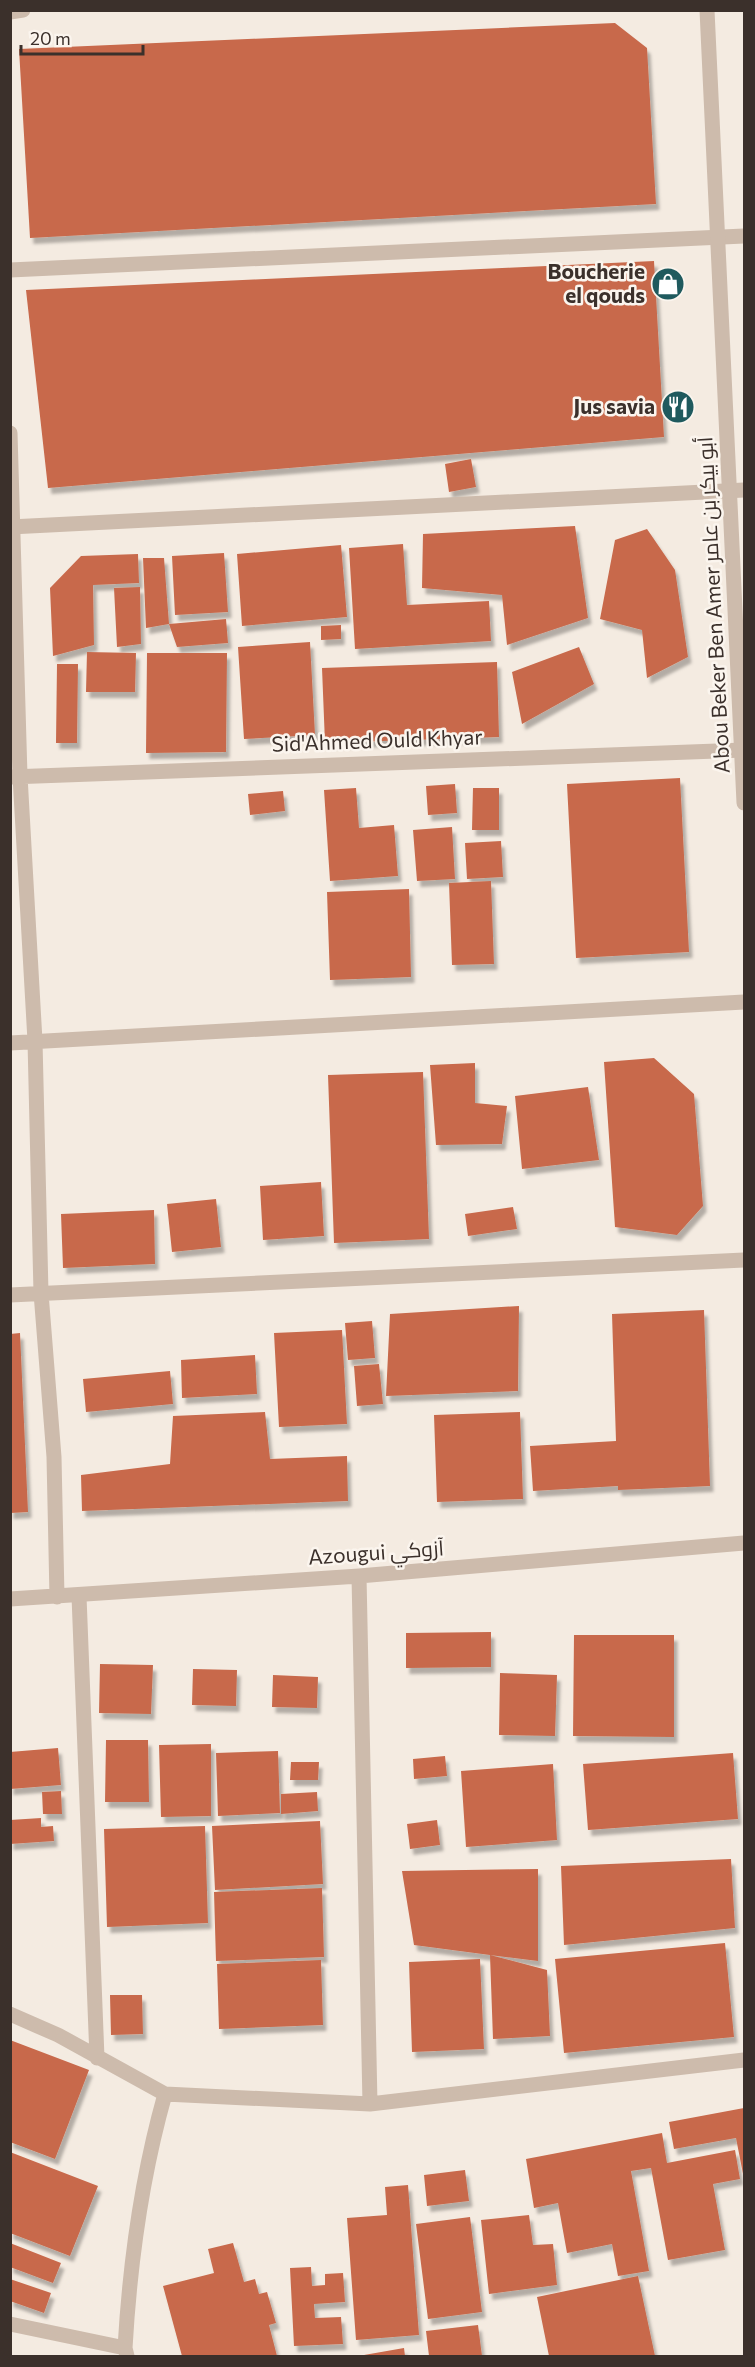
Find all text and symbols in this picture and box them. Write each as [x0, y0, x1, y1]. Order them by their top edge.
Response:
scale bar [21, 18, 142, 56]
text: 20 m [30, 27, 71, 49]
place label: Boucherie el qouds [548, 258, 645, 307]
shop icon: Boucherie el qouds [650, 266, 686, 302]
restaurant icon: Jus savia [660, 389, 696, 425]
place label: Jus savia [574, 393, 655, 418]
street label: Abou Beker Ben Amer أبو بيكر بن عامر [691, 436, 736, 774]
street label: Sid'Ahmed Ould Khyar [271, 723, 483, 756]
street label: Azougui آزوكي [307, 1534, 445, 1574]

